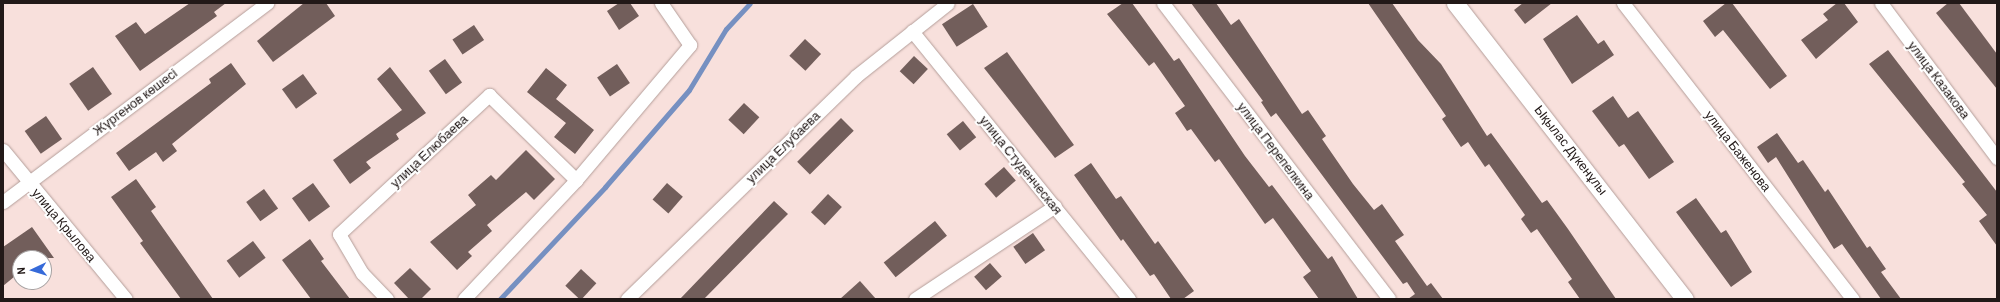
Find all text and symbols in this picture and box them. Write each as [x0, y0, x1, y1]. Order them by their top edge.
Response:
street label: улица Казакова [1905, 38, 1973, 122]
street label: Жүргенов көшесі [90, 65, 180, 139]
street label: улица Перепелкина [1234, 99, 1318, 203]
street label: Ықылас Дүкенұлы [1531, 102, 1611, 198]
street label: улица Баженова [1702, 107, 1774, 195]
street label: улица Елубаева [743, 108, 823, 186]
street label: улица Елюбаева [387, 111, 471, 191]
street label: улица Студенческая [976, 112, 1066, 218]
street label: улица Крылова [29, 185, 99, 265]
north arrow [12, 250, 52, 290]
text: N [14, 267, 27, 275]

